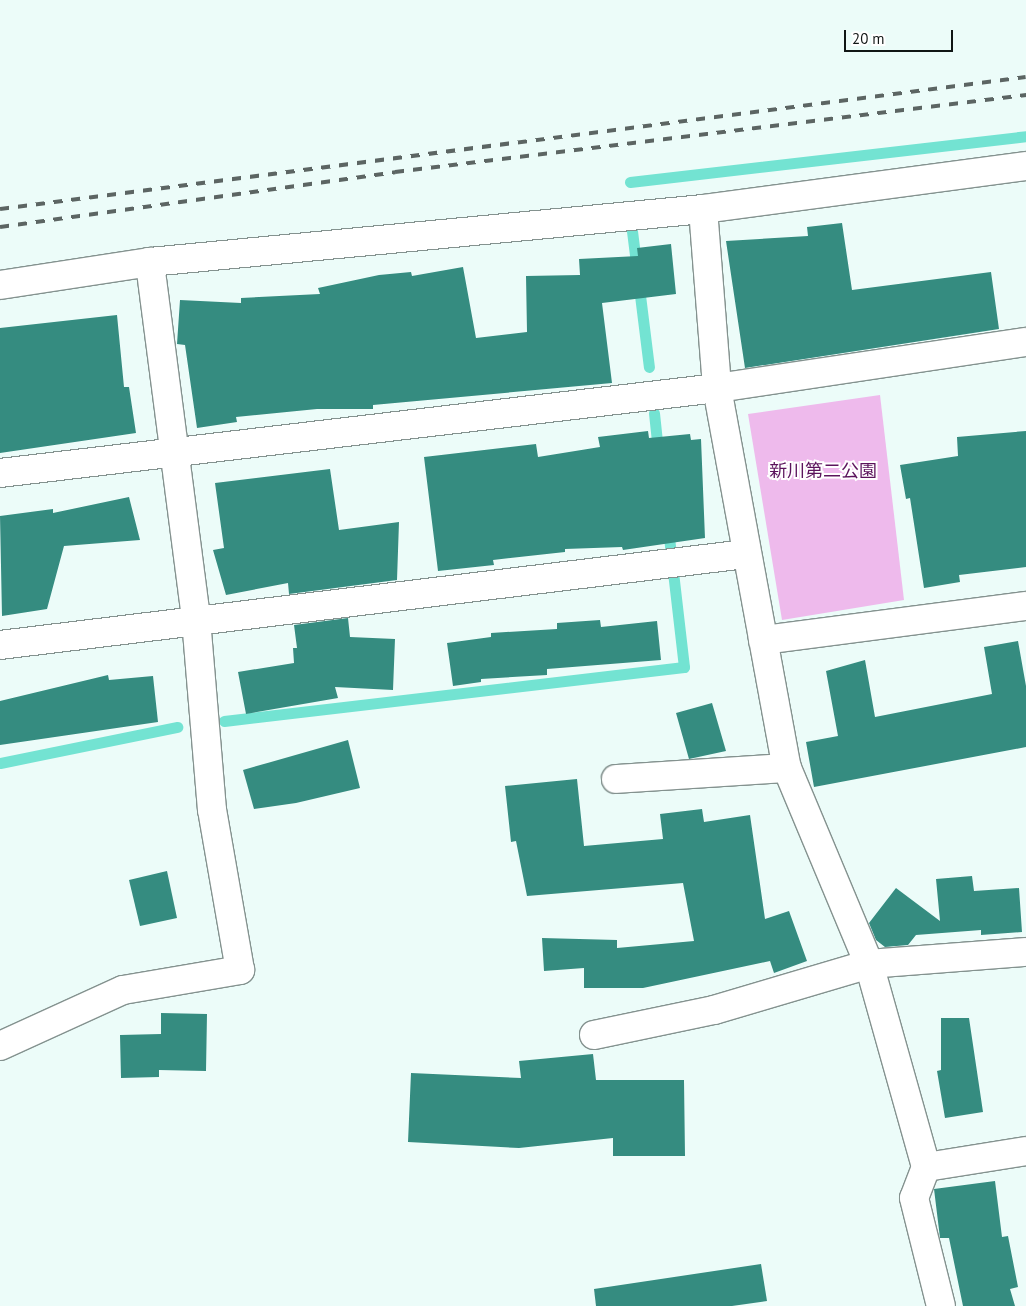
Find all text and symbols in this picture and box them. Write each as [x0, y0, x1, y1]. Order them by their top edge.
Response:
scale bar [846, 20, 955, 52]
text: 20 m [852, 29, 885, 48]
park label: 新川第二公園 [769, 460, 877, 482]

